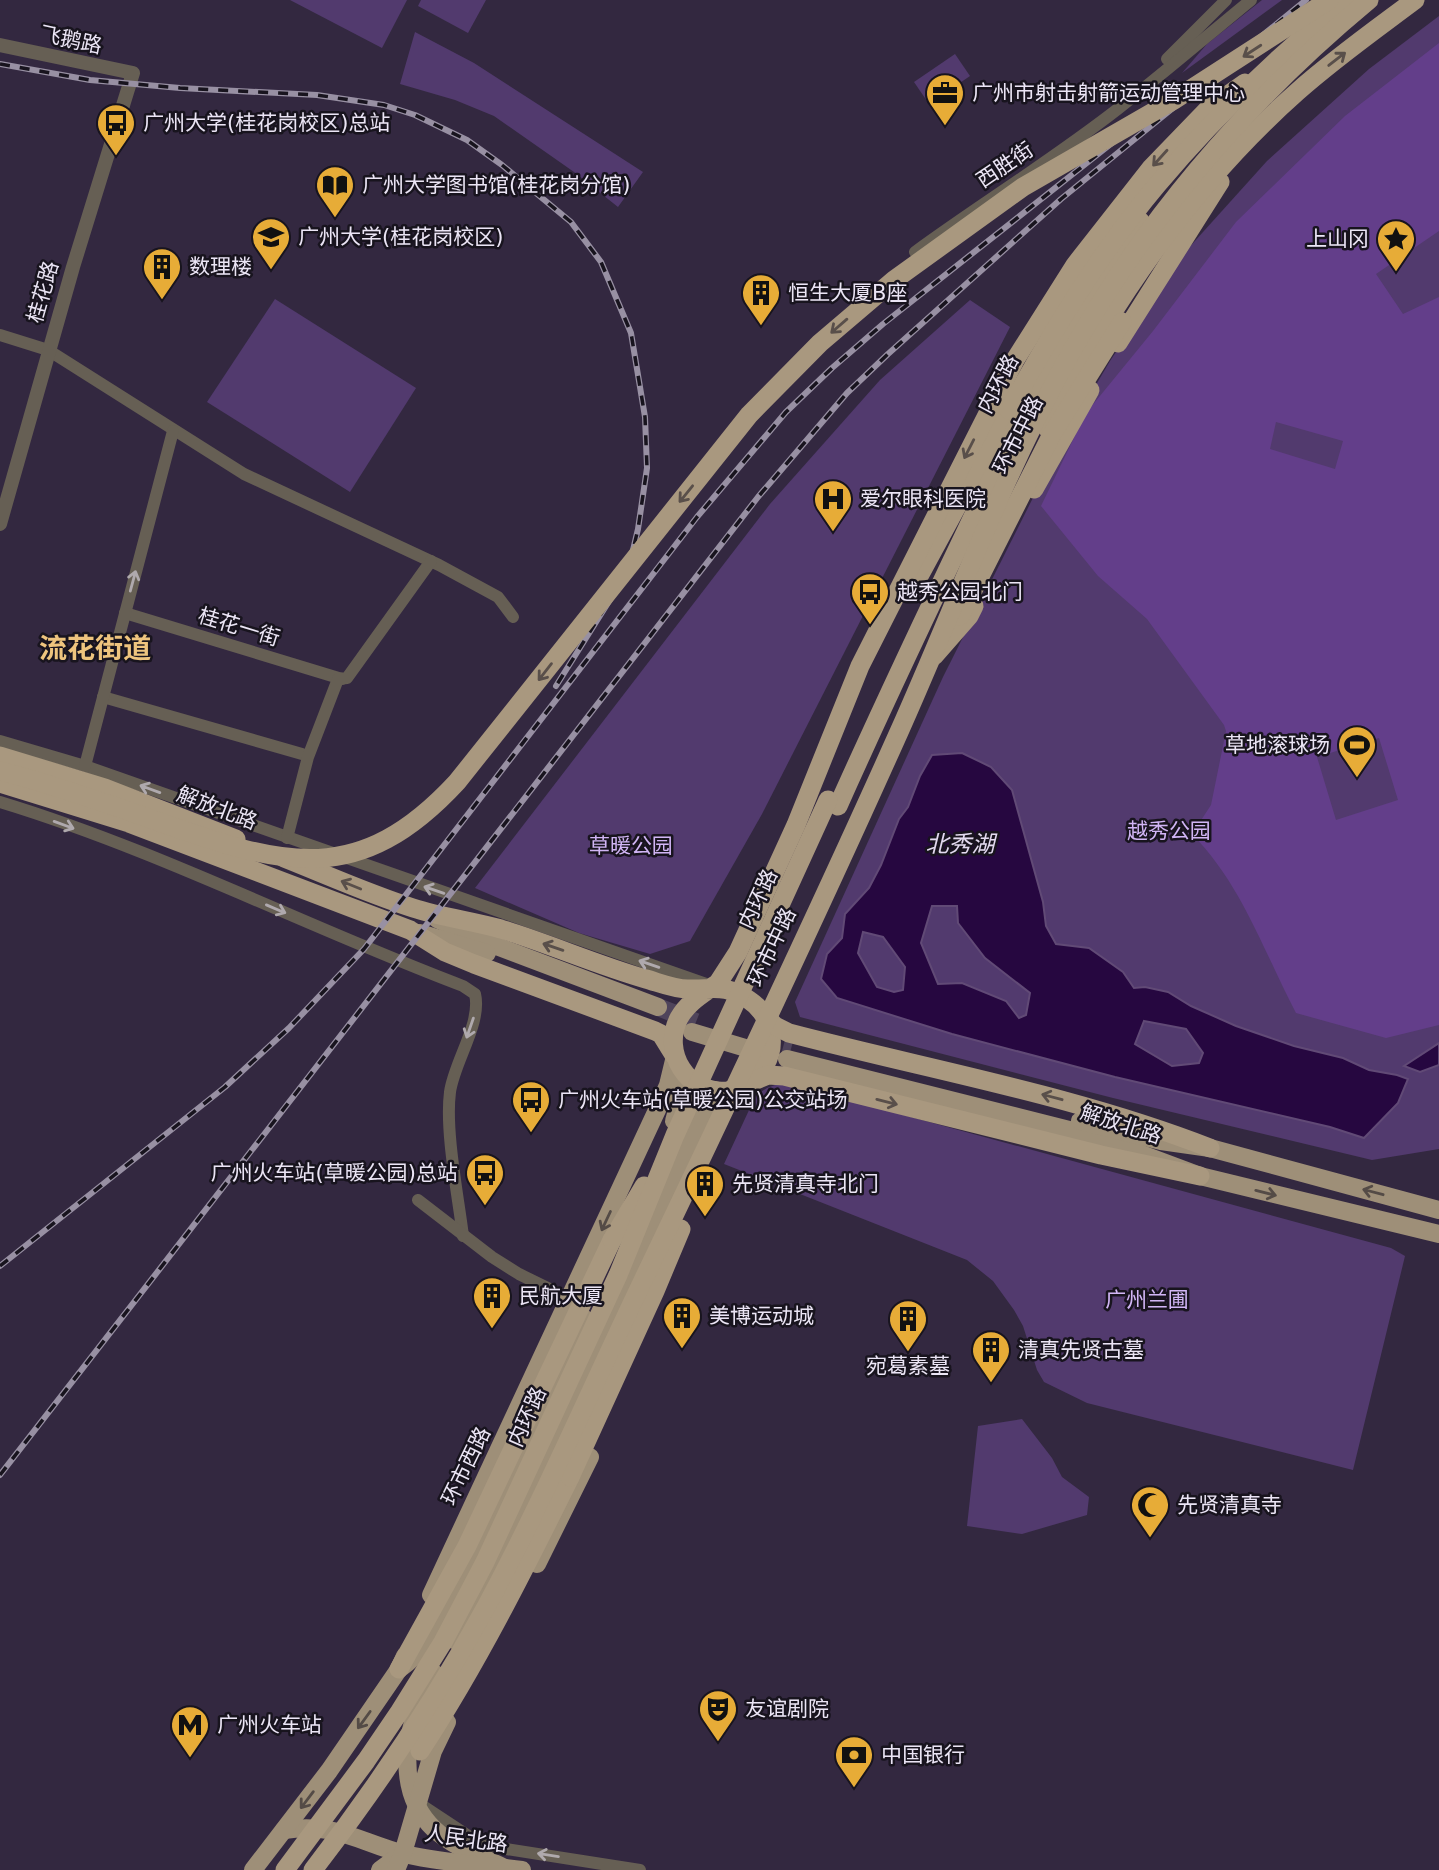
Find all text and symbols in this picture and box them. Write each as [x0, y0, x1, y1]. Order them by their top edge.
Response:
street label: 飞鹅路 [38, 22, 104, 58]
one-way arrow [1242, 44, 1262, 58]
one-way arrow [1327, 52, 1346, 67]
office icon: 广州市射击射箭运动管理中心 [924, 72, 966, 127]
place label: 广州市射击射箭运动管理中心 [972, 81, 1245, 105]
bus stop icon: 广州大学(桂花岗校区)总站 [95, 102, 137, 157]
place label: 广州大学(桂花岗校区)总站 [143, 111, 390, 135]
street label: 西胜街 [972, 137, 1038, 193]
one-way arrow [1152, 148, 1168, 166]
library icon: 广州大学图书馆(桂花岗分馆) [314, 164, 356, 219]
place label: 广州大学图书馆(桂花岗分馆) [362, 173, 630, 197]
school or university icon: 广州大学(桂花岗校区) [250, 216, 292, 271]
place icon: 上山冈 [1375, 218, 1417, 273]
place label: 广州大学(桂花岗校区) [298, 225, 503, 249]
place label: 上山冈 [1306, 227, 1369, 251]
building icon: 数理楼 [141, 246, 183, 301]
place label: 数理楼 [189, 255, 252, 279]
street label: 桂花路 [23, 258, 63, 326]
building icon: 恒生大厦B座 [740, 272, 782, 327]
place label: 恒生大厦B座 [788, 281, 907, 305]
one-way arrow [831, 318, 849, 334]
street label: 内环路 [973, 351, 1023, 417]
street label: 环市中路 [988, 392, 1048, 478]
one-way arrow [961, 438, 975, 459]
hospital icon: 爱尔眼科医院 [812, 478, 854, 533]
one-way arrow [678, 484, 693, 502]
place label: 爱尔眼科医院 [860, 487, 986, 511]
one-way arrow [127, 571, 140, 593]
bus stop icon: 越秀公园北门 [849, 571, 891, 626]
place label: 越秀公园北门 [897, 580, 1023, 604]
street label: 桂花一街 [195, 603, 283, 651]
district label: 流花街道 [39, 632, 151, 665]
one-way arrow [537, 662, 552, 681]
sports icon: 草地滚球场 [1336, 724, 1378, 779]
place label: 草地滚球场 [1225, 733, 1330, 757]
one-way arrow [139, 782, 161, 795]
street label: 解放北路 [173, 782, 261, 834]
park label: 越秀公园 [1127, 819, 1211, 843]
one-way arrow [53, 820, 75, 832]
water label: 北秀湖 [926, 831, 998, 857]
park label: 草暖公园 [589, 834, 673, 858]
street label: 内环路 [734, 865, 782, 933]
one-way arrow [341, 877, 363, 890]
one-way arrow [423, 883, 445, 895]
one-way arrow [264, 903, 286, 916]
street label: 环市中路 [743, 904, 801, 990]
one-way arrow [543, 940, 565, 952]
one-way arrow [638, 957, 660, 969]
one-way arrow [463, 1016, 475, 1038]
bus stop icon: 广州火车站(草暖公园)公交站场 [510, 1079, 552, 1134]
place label: 广州火车站(草暖公园)公交站场 [558, 1088, 847, 1112]
one-way arrow [1041, 1090, 1063, 1103]
one-way arrow [875, 1096, 898, 1109]
street label: 解放北路 [1077, 1100, 1165, 1148]
bus stop icon: 广州火车站(草暖公园)总站 [464, 1152, 506, 1207]
place label: 广州火车站(草暖公园)总站 [211, 1161, 458, 1185]
building icon: 先贤清真寺北门 [684, 1163, 726, 1218]
place label: 先贤清真寺北门 [732, 1172, 879, 1196]
one-way arrow [1362, 1185, 1385, 1198]
one-way arrow [1255, 1187, 1277, 1200]
one-way arrow [598, 1210, 612, 1231]
building icon: 民航大厦 [471, 1275, 513, 1330]
place label: 民航大厦 [519, 1284, 603, 1308]
park label: 广州兰圃 [1105, 1288, 1189, 1312]
building icon: 美博运动城 [661, 1295, 703, 1350]
building icon: 宛葛素墓 [887, 1298, 929, 1353]
place label: 美博运动城 [709, 1304, 814, 1328]
building icon: 清真先贤古墓 [970, 1329, 1012, 1384]
place label: 清真先贤古墓 [1018, 1338, 1144, 1362]
place label: 宛葛素墓 [866, 1354, 950, 1378]
street label: 内环路 [503, 1383, 551, 1451]
street label: 环市西路 [437, 1423, 495, 1509]
mosque icon: 先贤清真寺 [1129, 1484, 1171, 1539]
place label: 先贤清真寺 [1177, 1493, 1282, 1517]
theatre icon: 友谊剧院 [697, 1688, 739, 1743]
place label: 友谊剧院 [745, 1697, 829, 1721]
metro station icon: 广州火车站 [169, 1704, 211, 1759]
one-way arrow [357, 1710, 371, 1729]
place label: 广州火车站 [217, 1713, 322, 1737]
bank icon: 中国银行 [833, 1734, 875, 1789]
place label: 中国银行 [881, 1743, 965, 1767]
one-way arrow [299, 1790, 314, 1809]
street label: 人民北路 [423, 1821, 509, 1857]
one-way arrow [538, 1849, 560, 1862]

